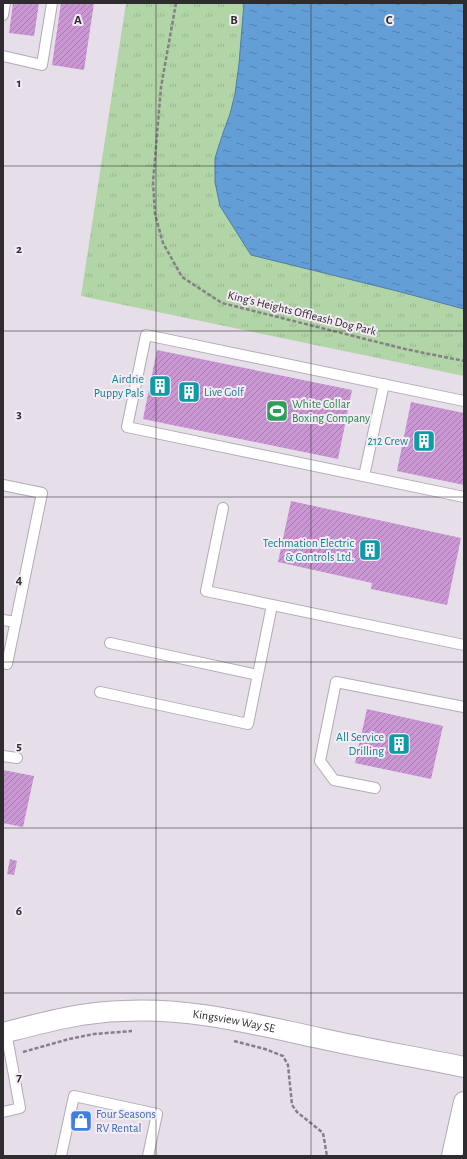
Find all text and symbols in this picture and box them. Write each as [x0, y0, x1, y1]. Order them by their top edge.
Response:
text: A [74, 14, 82, 27]
text: B [230, 14, 238, 27]
text: C [386, 14, 393, 27]
text: 1 [17, 77, 21, 90]
text: 2 [16, 243, 22, 256]
street label: King's Heights Offleash Dog Park [227, 289, 378, 337]
place label: Airdrie Puppy Pals [94, 373, 144, 400]
building icon: Airdrie Puppy Pals [147, 373, 173, 399]
building icon: Live Golf [176, 379, 202, 405]
place label: Live Golf [204, 386, 245, 398]
sports icon: White Collar Boxing Company [264, 398, 290, 424]
place label: White Collar Boxing Company [292, 398, 370, 425]
text: 3 [16, 408, 22, 421]
building icon: 212 Crew [411, 428, 437, 454]
place label: 212 Crew [367, 435, 408, 447]
place label: Techmation Electric & Controls Ltd. [263, 537, 354, 563]
building icon: Techmation Electric & Controls Ltd. [357, 537, 383, 563]
text: 4 [16, 574, 23, 587]
place label: All Service Drilling [336, 731, 384, 757]
building icon: All Service Drilling [386, 731, 412, 757]
text: 5 [16, 740, 22, 753]
text: 6 [16, 905, 22, 918]
street label: Kingsview Way SE [192, 1008, 277, 1034]
text: 7 [16, 1071, 22, 1084]
shop icon: Four Seasons RV Rental [68, 1108, 94, 1134]
place label: Four Seasons RV Rental [96, 1108, 156, 1134]

